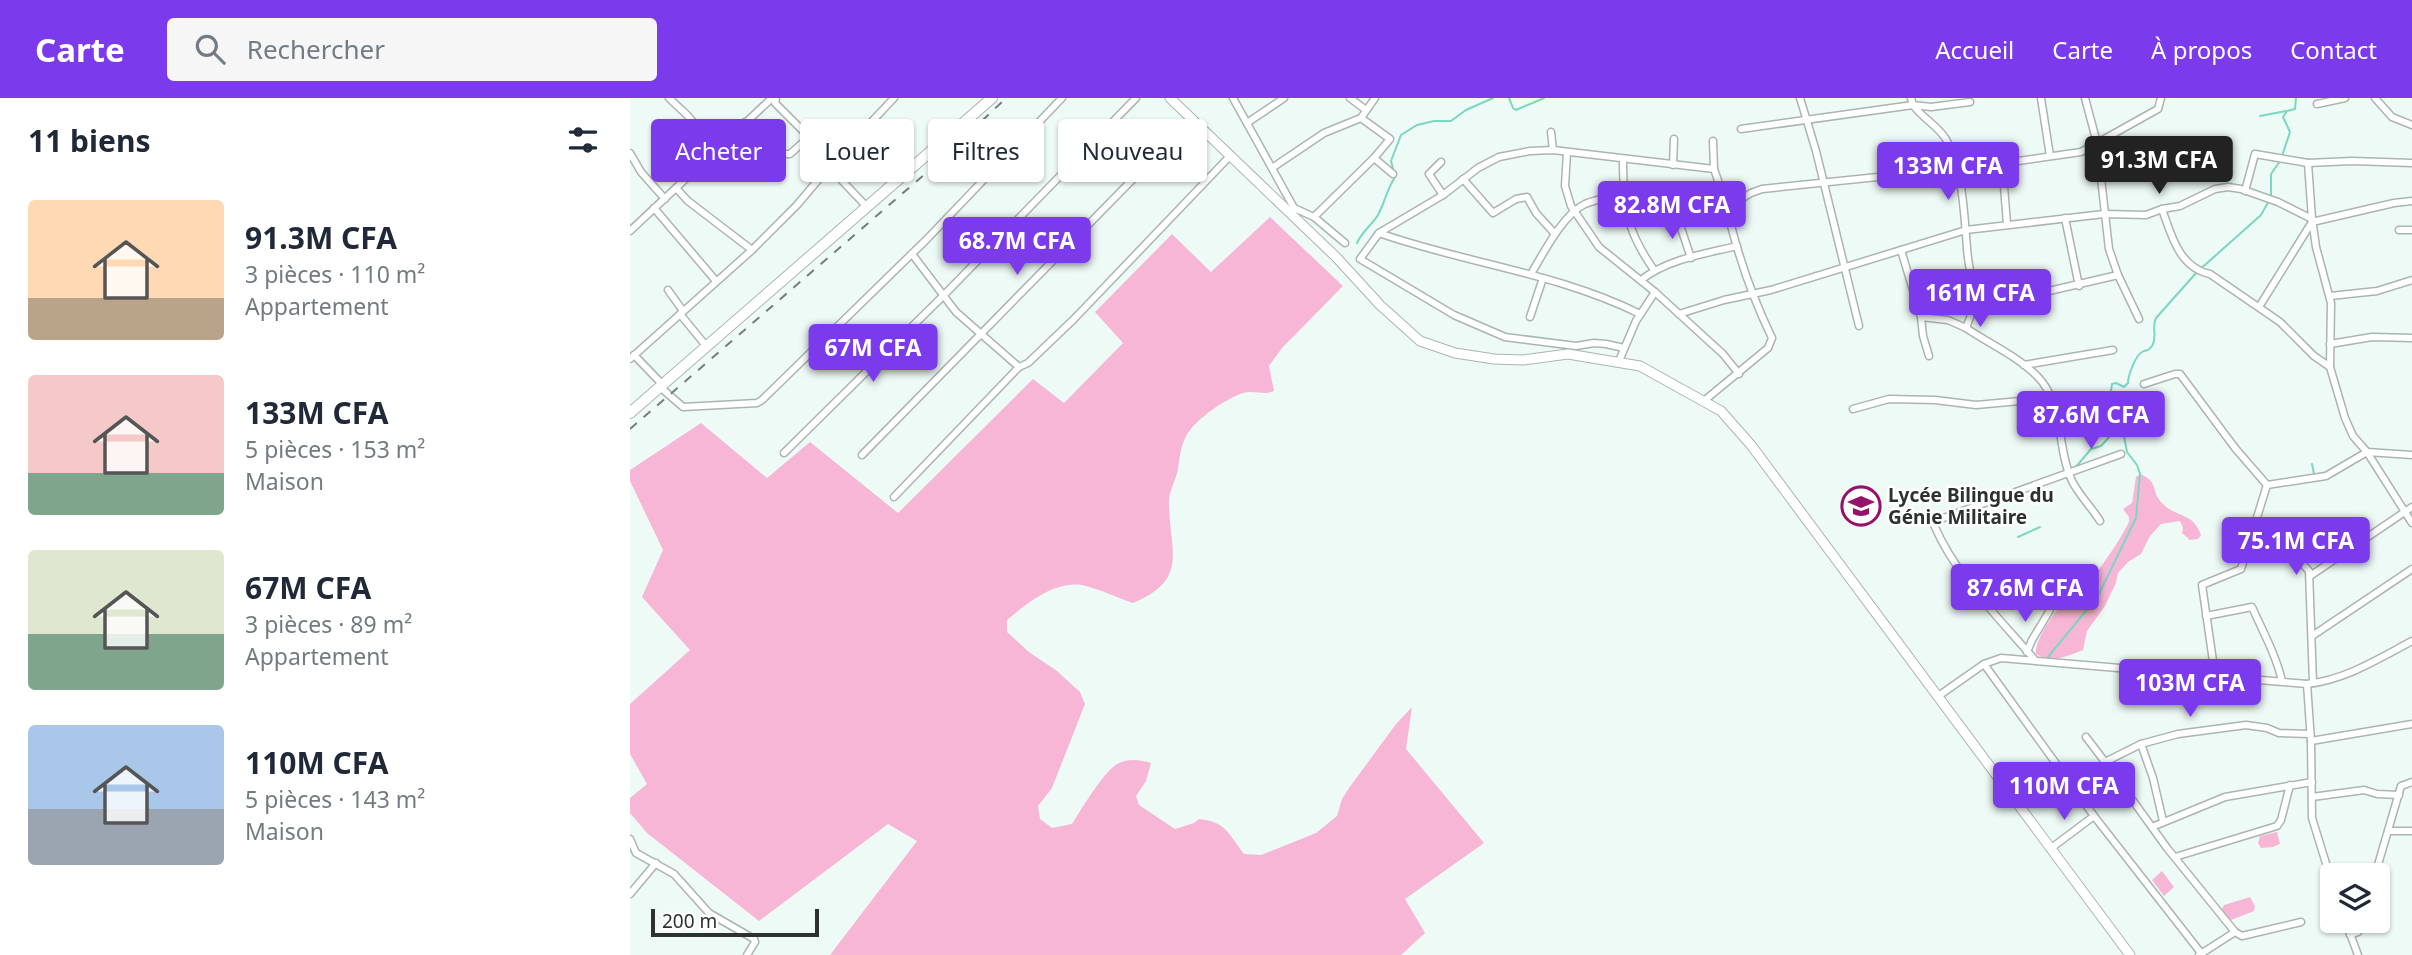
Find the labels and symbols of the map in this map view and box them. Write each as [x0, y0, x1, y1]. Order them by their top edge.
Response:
pin: 91.3M CFA [2079, 136, 2239, 196]
pin: 133M CFA [1876, 142, 2020, 202]
pin: 82.8M CFA [1592, 181, 1752, 241]
pin: 68.7M CFA [937, 218, 1097, 277]
pin: 161M CFA [1908, 270, 2052, 329]
pin: 67M CFA [808, 324, 938, 384]
pin: 87.6M CFA [2011, 392, 2171, 451]
place label: Lycée Bilingue du Génie Militaire [1888, 482, 2054, 530]
school or university icon: Lycée Bilingue du Génie Militaire [1840, 485, 1882, 527]
pin: 75.1M CFA [2216, 518, 2376, 577]
pin: 87.6M CFA [1945, 564, 2105, 624]
pin: 103M CFA [2118, 660, 2262, 719]
pin: 110M CFA [1992, 762, 2136, 822]
scale bar [651, 906, 819, 938]

